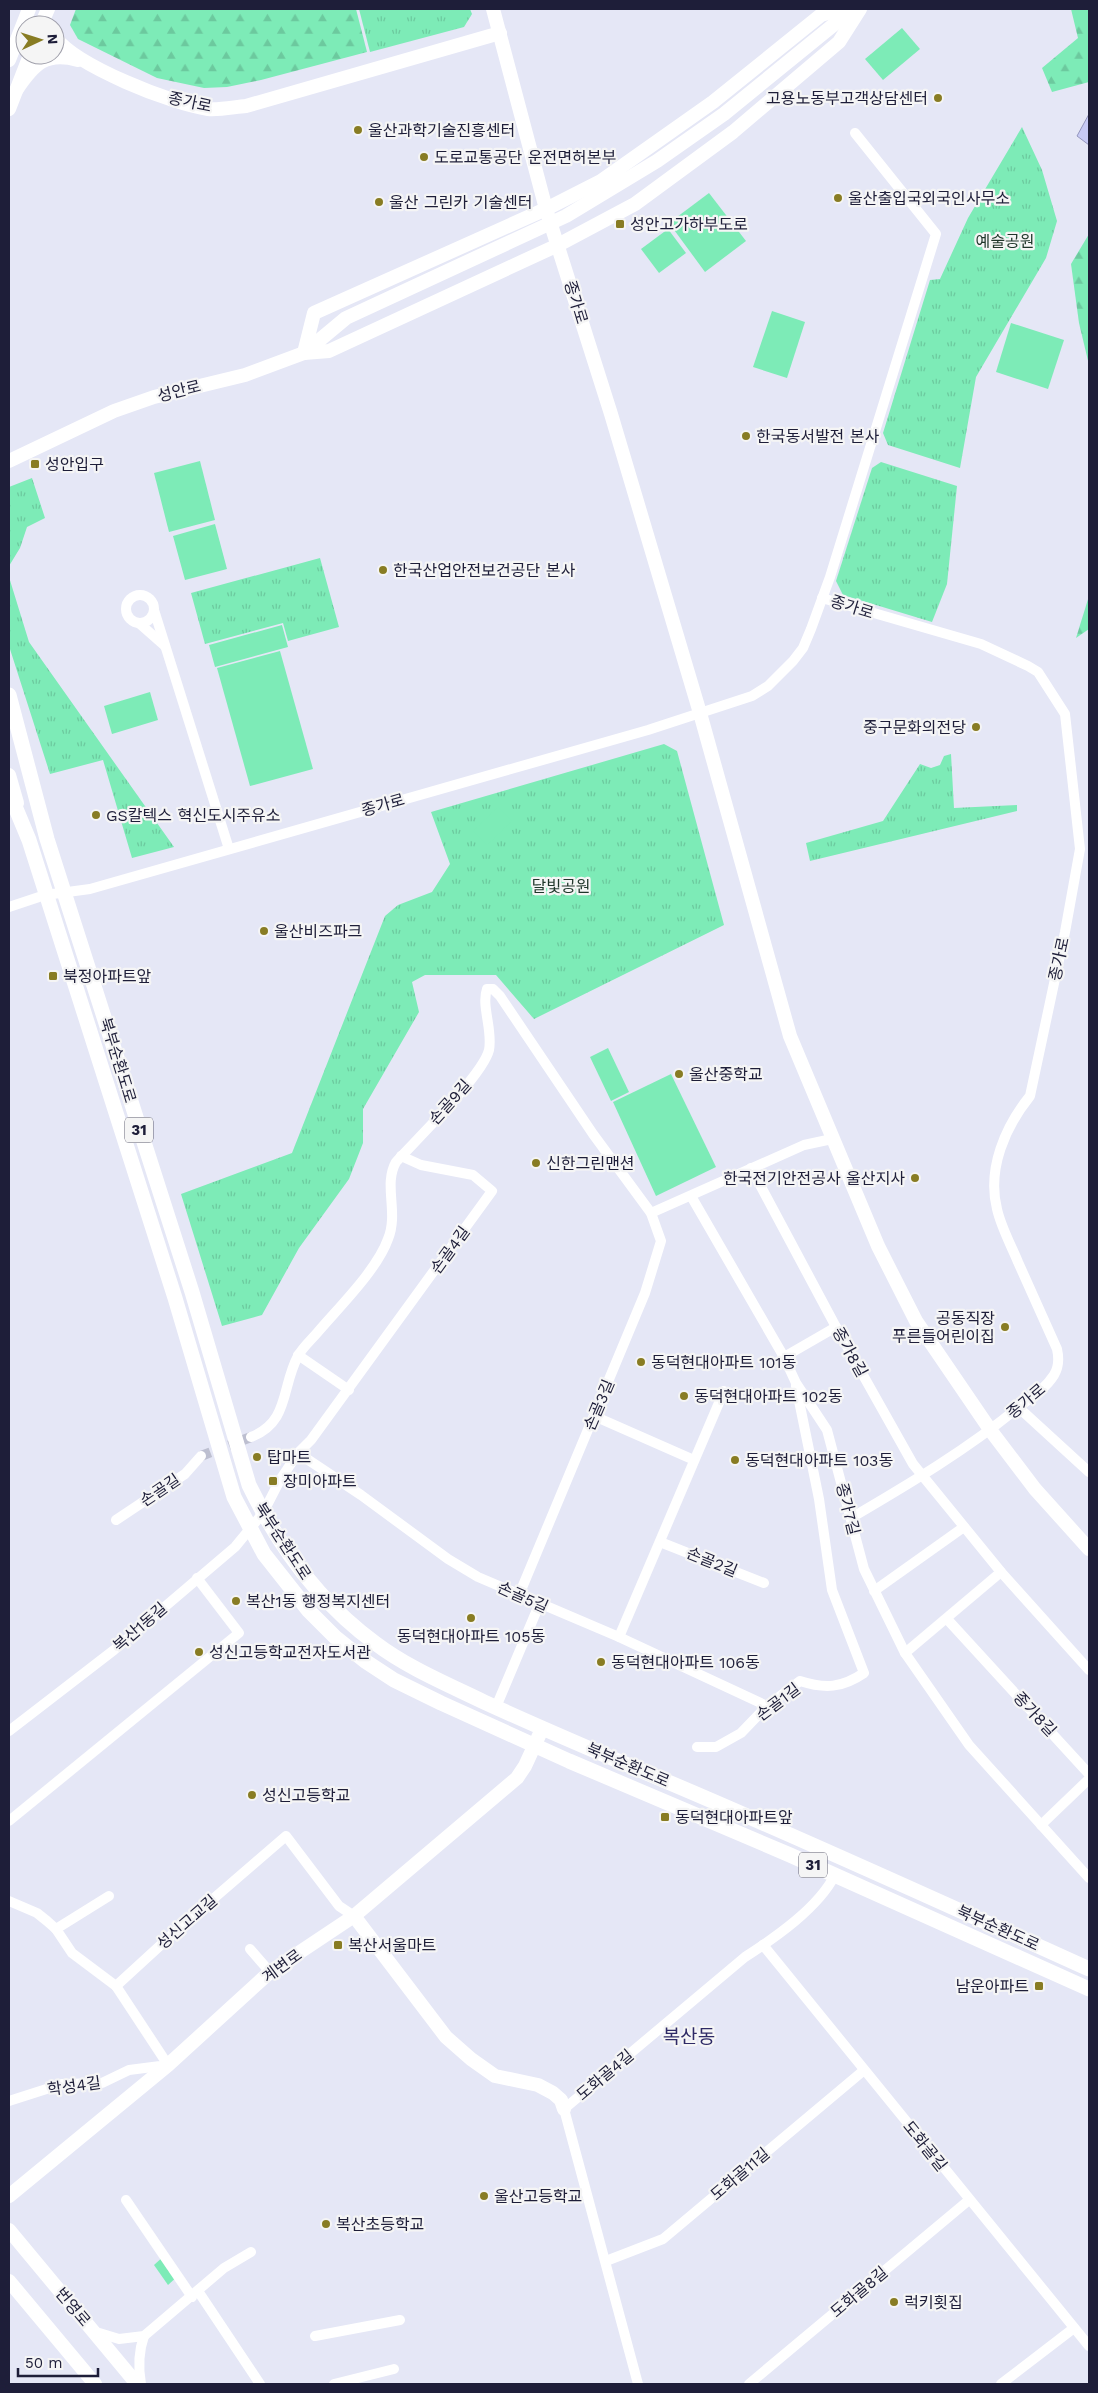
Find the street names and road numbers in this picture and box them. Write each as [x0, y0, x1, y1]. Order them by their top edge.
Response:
street label: 종가로 [166, 88, 214, 116]
street label: 종가로 [560, 278, 592, 326]
street label: 성안로 [155, 376, 203, 406]
street label: 종가로 [828, 591, 876, 623]
street label: 종가로 [359, 790, 407, 820]
street label: 종가로 [1045, 935, 1073, 983]
street label: 북부순환도로 [96, 1015, 140, 1105]
street label: 손골9길 [425, 1076, 475, 1128]
road number: 31 [125, 1118, 153, 1142]
street label: 손골4길 [426, 1223, 474, 1277]
street label: 종가8길 [829, 1324, 871, 1380]
street label: 손골3길 [580, 1377, 618, 1433]
street label: 종가로 [1003, 1379, 1049, 1422]
street label: 손골길 [136, 1470, 184, 1510]
street label: 종가7길 [832, 1481, 864, 1537]
street label: 북부순환도로 [251, 1499, 315, 1583]
street label: 손골2길 [684, 1543, 740, 1581]
street label: 손골5길 [495, 1577, 551, 1617]
street label: 복산1동길 [109, 1598, 171, 1656]
street label: 손골1길 [752, 1679, 804, 1725]
street label: 종가8길 [1010, 1688, 1060, 1740]
street label: 북부순환도로 [584, 1739, 673, 1791]
road number: 31 [799, 1852, 827, 1878]
street label: 성신고교길 [153, 1891, 221, 1953]
street label: 북부순환도로 [954, 1901, 1042, 1955]
street label: 계변로 [259, 1945, 306, 1987]
street label: 도화골4길 [573, 2046, 637, 2104]
street label: 학성4길 [46, 2073, 102, 2099]
street label: 도화골길 [899, 2117, 951, 2175]
street label: 도화골11길 [707, 2144, 773, 2204]
street label: 도화골8길 [827, 2263, 891, 2321]
street label: 번영로 [52, 2284, 95, 2330]

